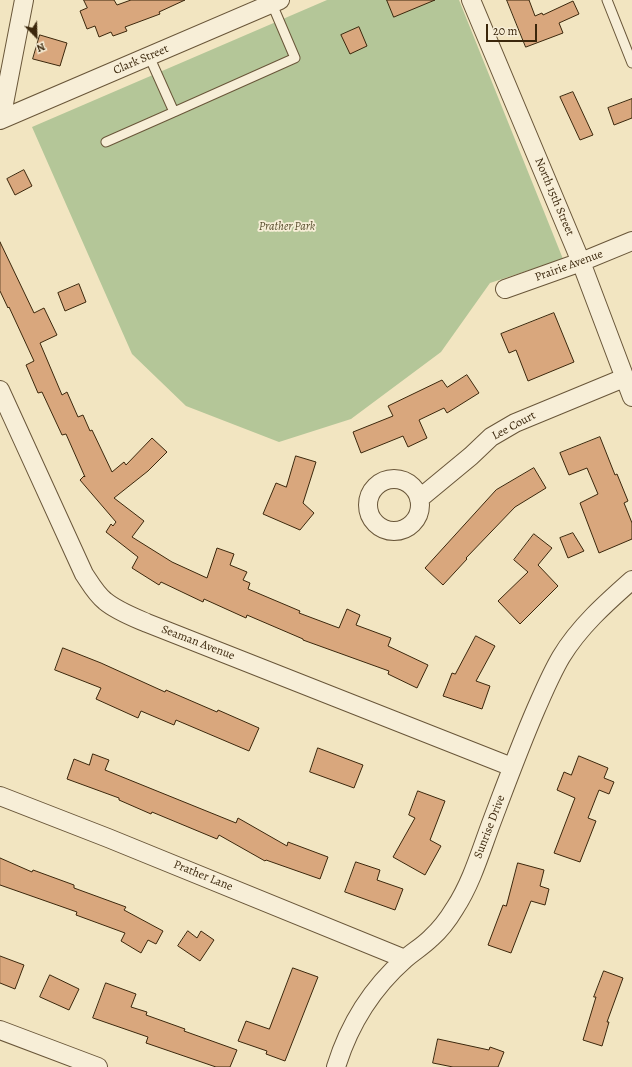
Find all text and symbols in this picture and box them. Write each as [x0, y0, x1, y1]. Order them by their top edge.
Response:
north arrow [16, 16, 56, 56]
scale bar [488, 16, 539, 42]
text: 20 m [493, 23, 517, 39]
text: N [34, 39, 48, 56]
street label: Clark Street [111, 42, 171, 78]
street label: North 15th Street [531, 156, 577, 238]
park label: Prather Park [259, 220, 315, 234]
street label: Prairie Avenue [533, 247, 605, 285]
street label: Lee Court [490, 408, 538, 444]
street label: Seaman Avenue [159, 622, 237, 664]
street label: Sunrise Drive [471, 793, 509, 861]
street label: Prather Lane [171, 858, 235, 894]

